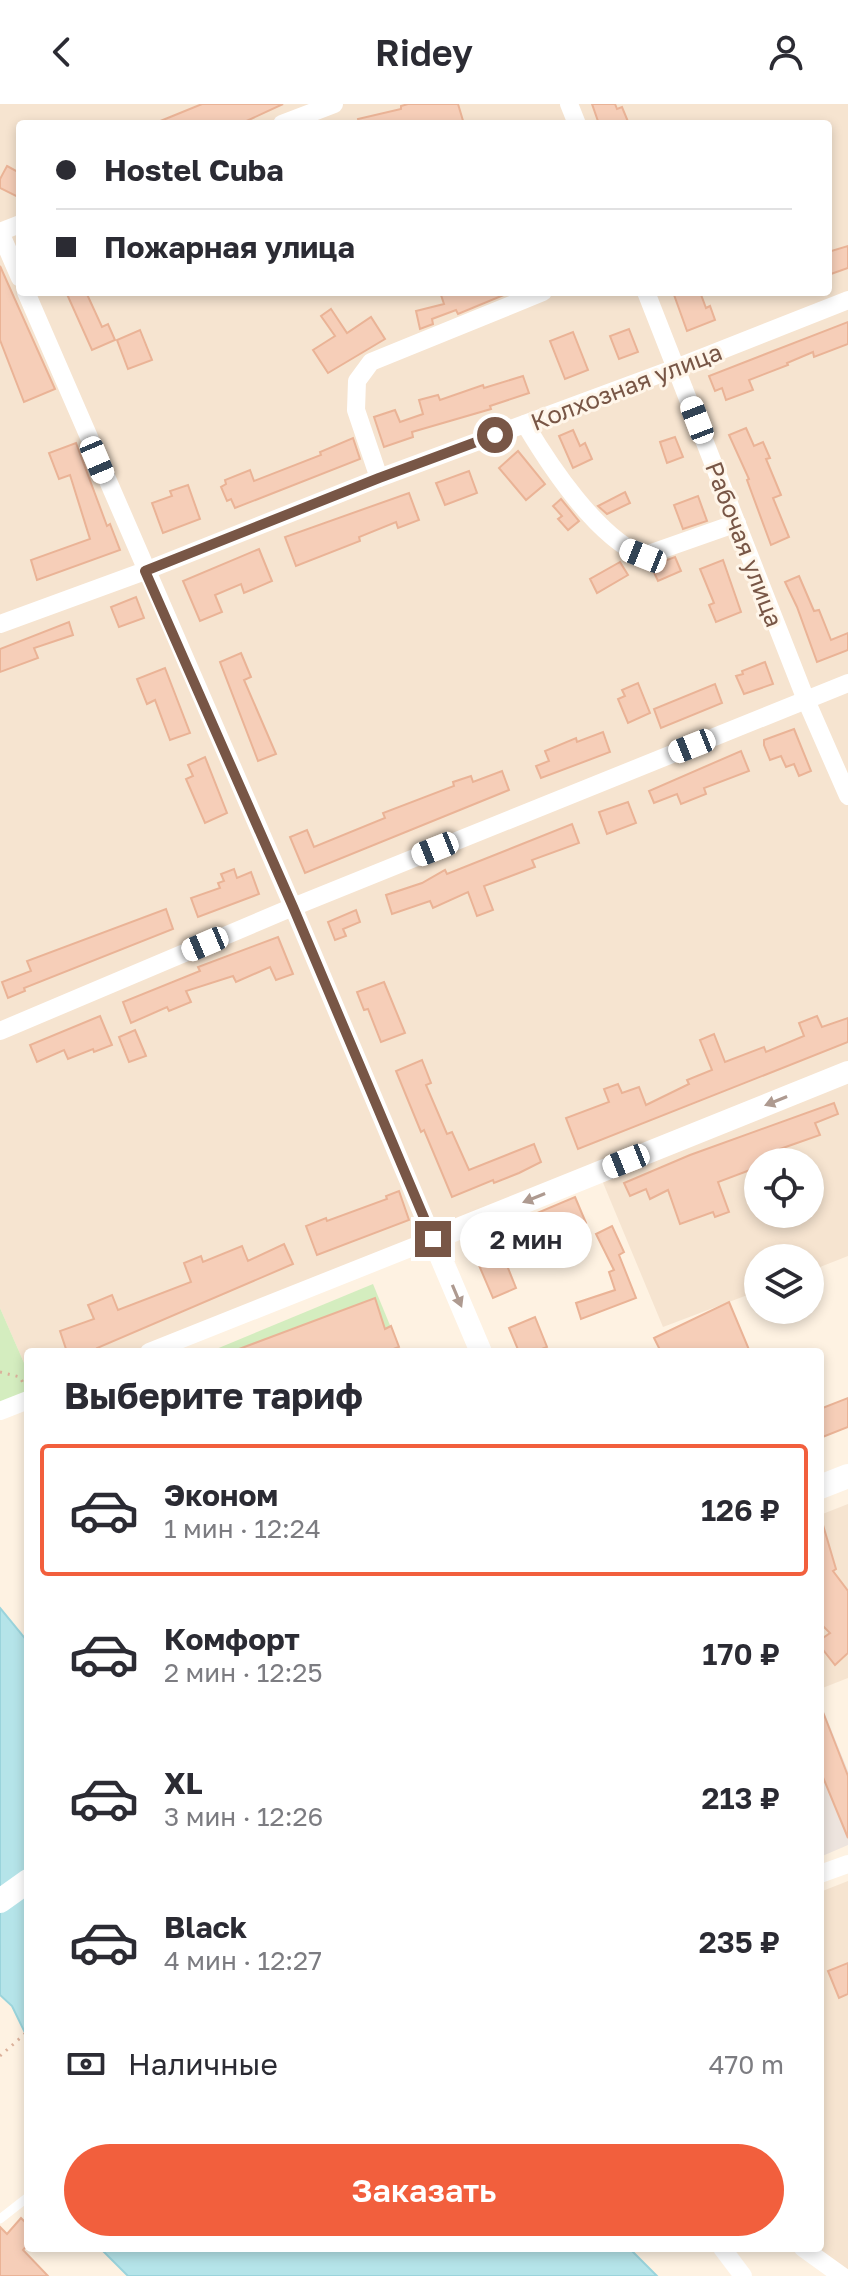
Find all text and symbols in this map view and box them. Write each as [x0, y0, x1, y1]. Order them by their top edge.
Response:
icon: back [40, 30, 84, 74]
icon: person [764, 30, 808, 74]
text: Ridey [375, 31, 473, 74]
text: Hostel Cuba [104, 152, 284, 188]
text: Пожарная улица [104, 229, 355, 265]
street label: Колхозная улица [526, 336, 726, 436]
car [677, 393, 717, 447]
route start [477, 417, 513, 453]
car [77, 433, 117, 487]
street label: Рабочая улица [700, 457, 790, 631]
car [616, 536, 670, 576]
car [665, 726, 719, 766]
car [408, 829, 462, 869]
car [178, 924, 232, 964]
one-way arrow [764, 1095, 788, 1108]
car [599, 1141, 653, 1181]
map controls [744, 1148, 824, 1324]
button: locate [744, 1148, 824, 1228]
one-way arrow [522, 1192, 546, 1205]
callout: 2 мин [461, 1211, 593, 1267]
route end [415, 1221, 451, 1257]
text: 2 мин [490, 1224, 562, 1255]
button: layers [744, 1244, 824, 1324]
one-way arrow [450, 1284, 463, 1307]
text: Выберите тариф [64, 1374, 363, 1417]
icon: car [68, 1474, 140, 1546]
text: Эконом [164, 1477, 278, 1513]
text: 126 ₽ [701, 1492, 780, 1528]
text: 1 мин · 12:24 [164, 1513, 321, 1544]
icon: car [68, 1618, 140, 1690]
text: Комфорт [164, 1621, 300, 1657]
text: 170 ₽ [702, 1636, 780, 1672]
text: 2 мин · 12:25 [164, 1657, 322, 1688]
icon: car [68, 1762, 140, 1834]
text: XL [164, 1765, 203, 1801]
text: 213 ₽ [702, 1780, 780, 1816]
text: 3 мин · 12:26 [164, 1801, 323, 1832]
icon: car [68, 1906, 140, 1978]
text: Black [164, 1909, 247, 1945]
text: 235 ₽ [699, 1924, 780, 1960]
text: 4 мин · 12:27 [164, 1945, 322, 1976]
icon: cash [64, 2042, 108, 2086]
text: Наличные [128, 2046, 278, 2082]
text: 470 m [709, 2049, 784, 2080]
button: Заказать [64, 2144, 784, 2236]

